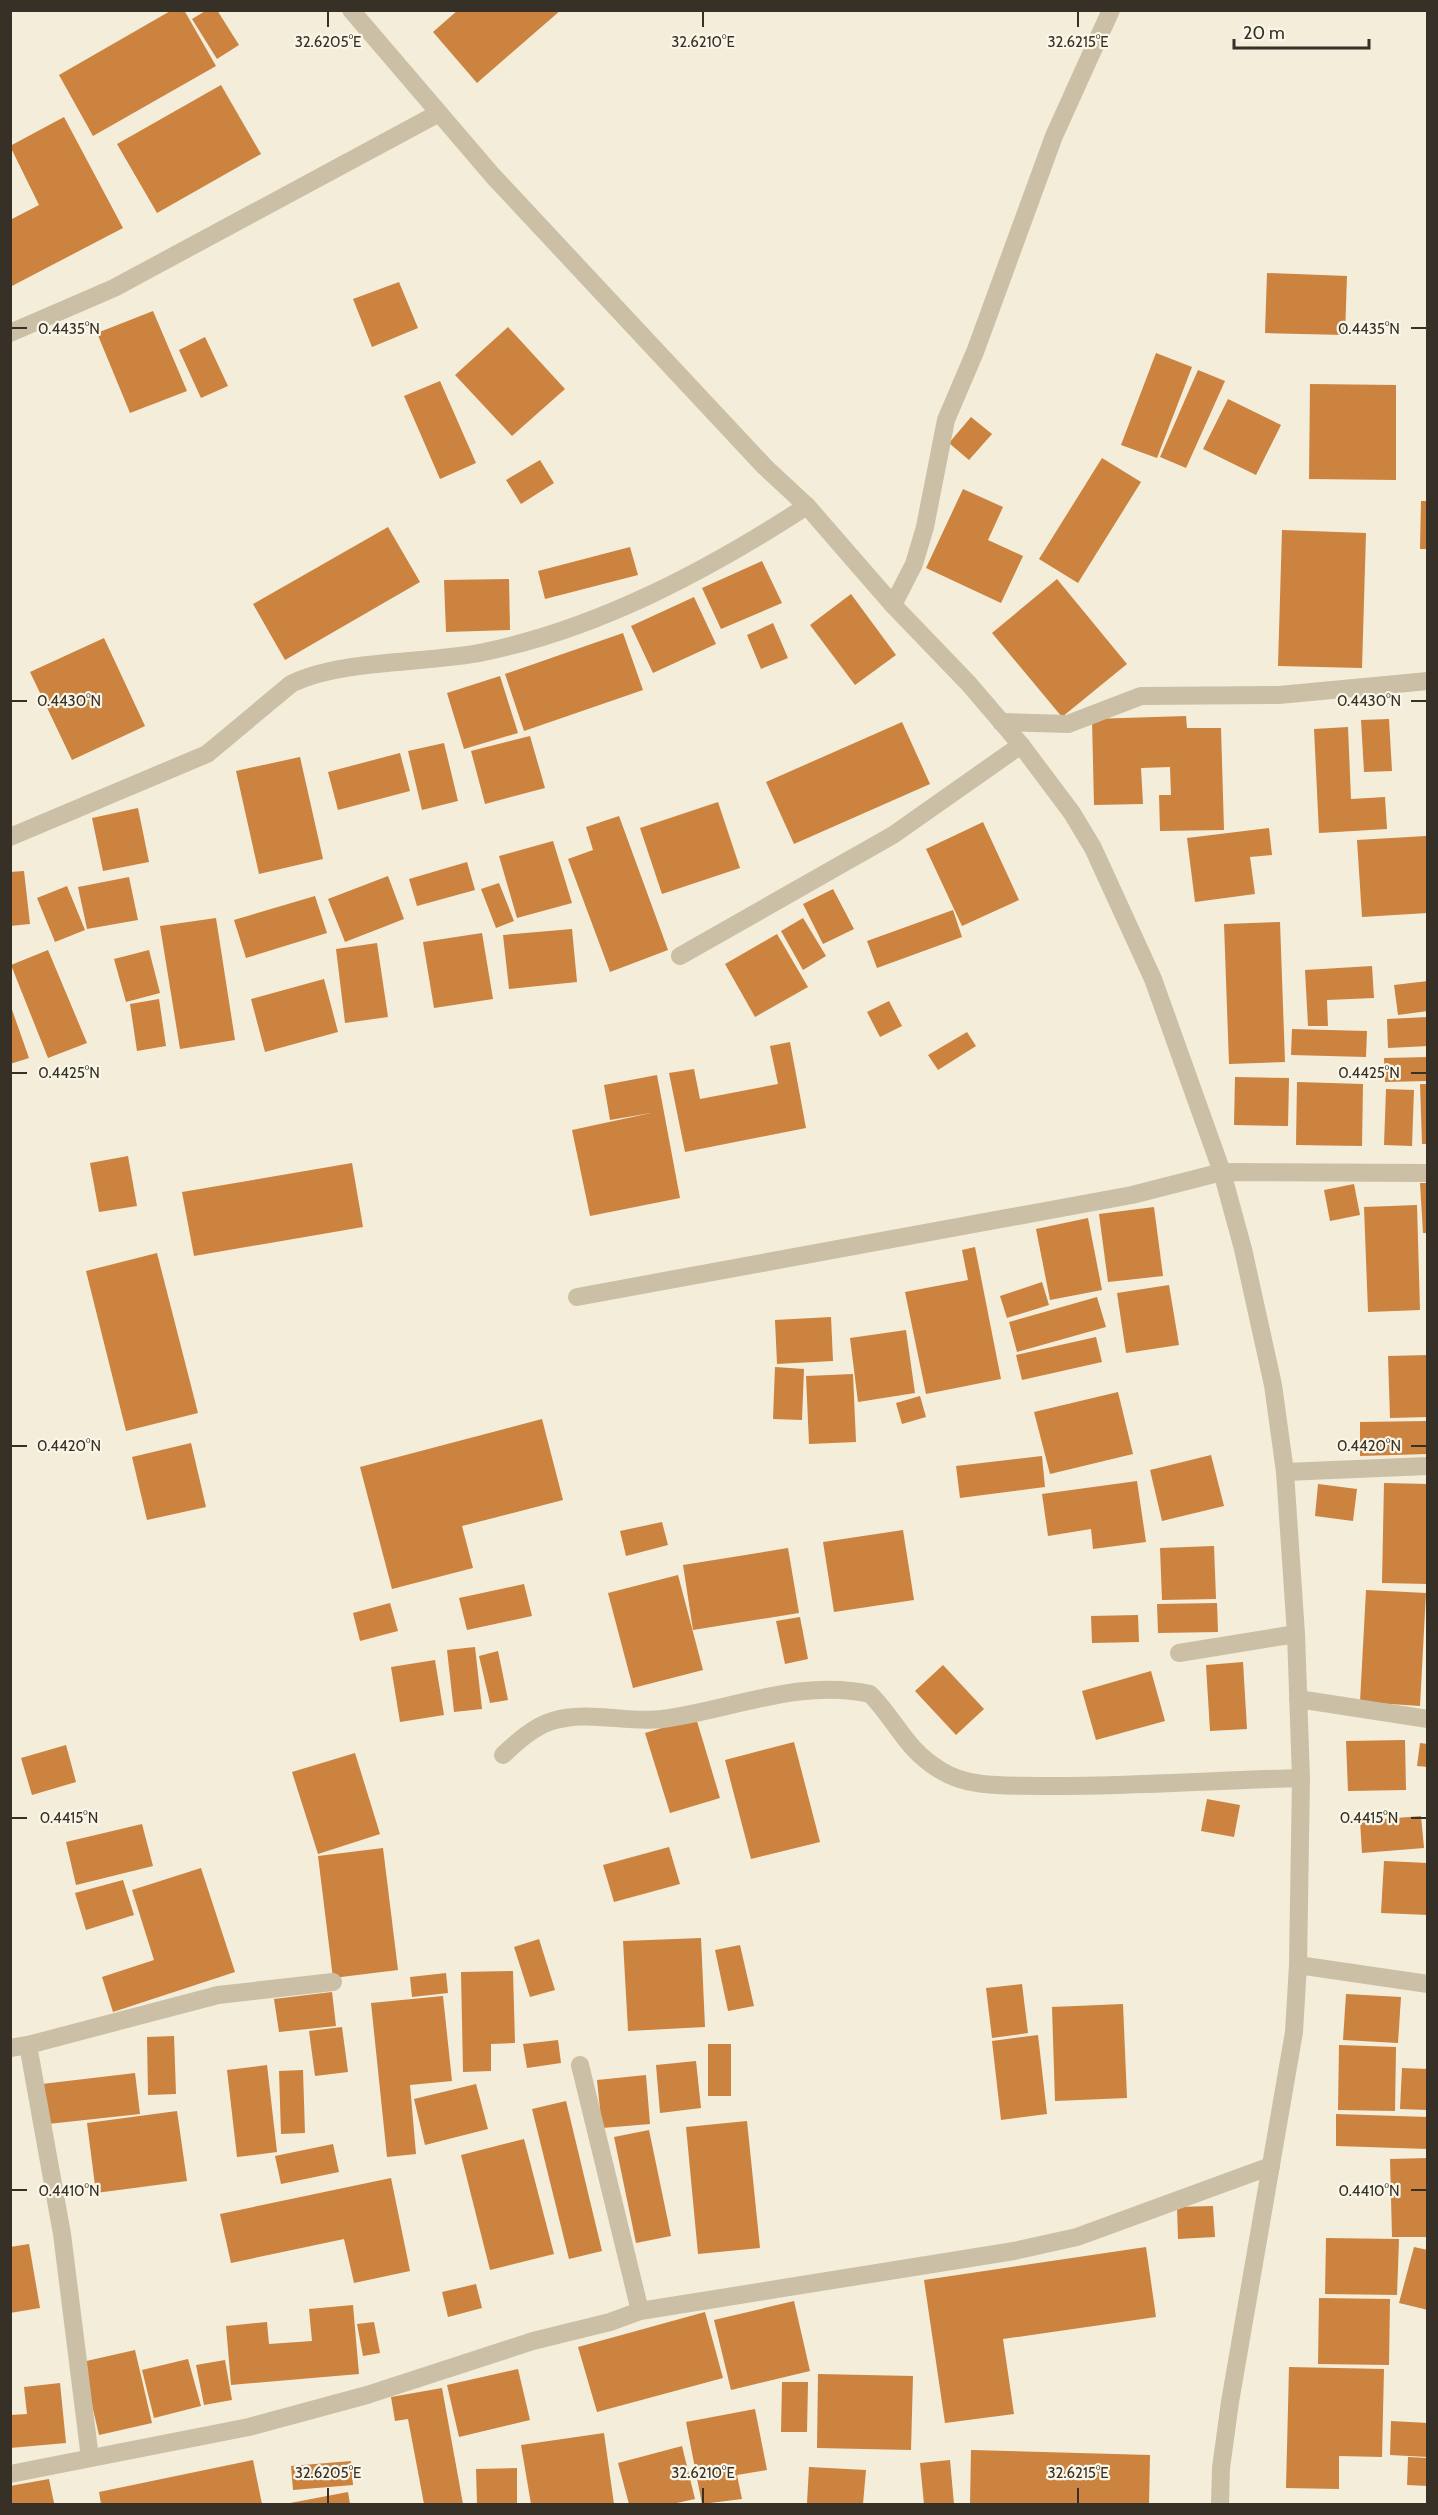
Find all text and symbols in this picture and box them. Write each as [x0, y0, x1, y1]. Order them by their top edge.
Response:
scale bar [1234, 12, 1369, 50]
text: 20 m [1243, 22, 1285, 44]
text: 32.6205°E [295, 33, 361, 51]
text: 32.6210°E [671, 33, 735, 51]
text: 32.6215°E [1047, 33, 1109, 51]
text: 0.4435°N [38, 320, 100, 338]
text: 0.4435°N [1338, 320, 1400, 338]
text: 0.4430°N [37, 692, 101, 710]
text: 0.4430°N [1337, 692, 1401, 710]
text: 0.4425°N [38, 1064, 100, 1082]
text: 0.4425°N [1338, 1064, 1400, 1082]
text: 0.4420°N [37, 1437, 101, 1455]
text: 0.4420°N [1337, 1437, 1401, 1455]
text: 0.4415°N [40, 1809, 98, 1827]
text: 0.4415°N [1340, 1809, 1398, 1827]
text: 0.4410°N [39, 2182, 99, 2200]
text: 0.4410°N [1339, 2182, 1399, 2200]
text: 32.6205°E [295, 2464, 361, 2482]
text: 32.6210°E [671, 2464, 735, 2482]
text: 32.6215°E [1047, 2464, 1109, 2482]

